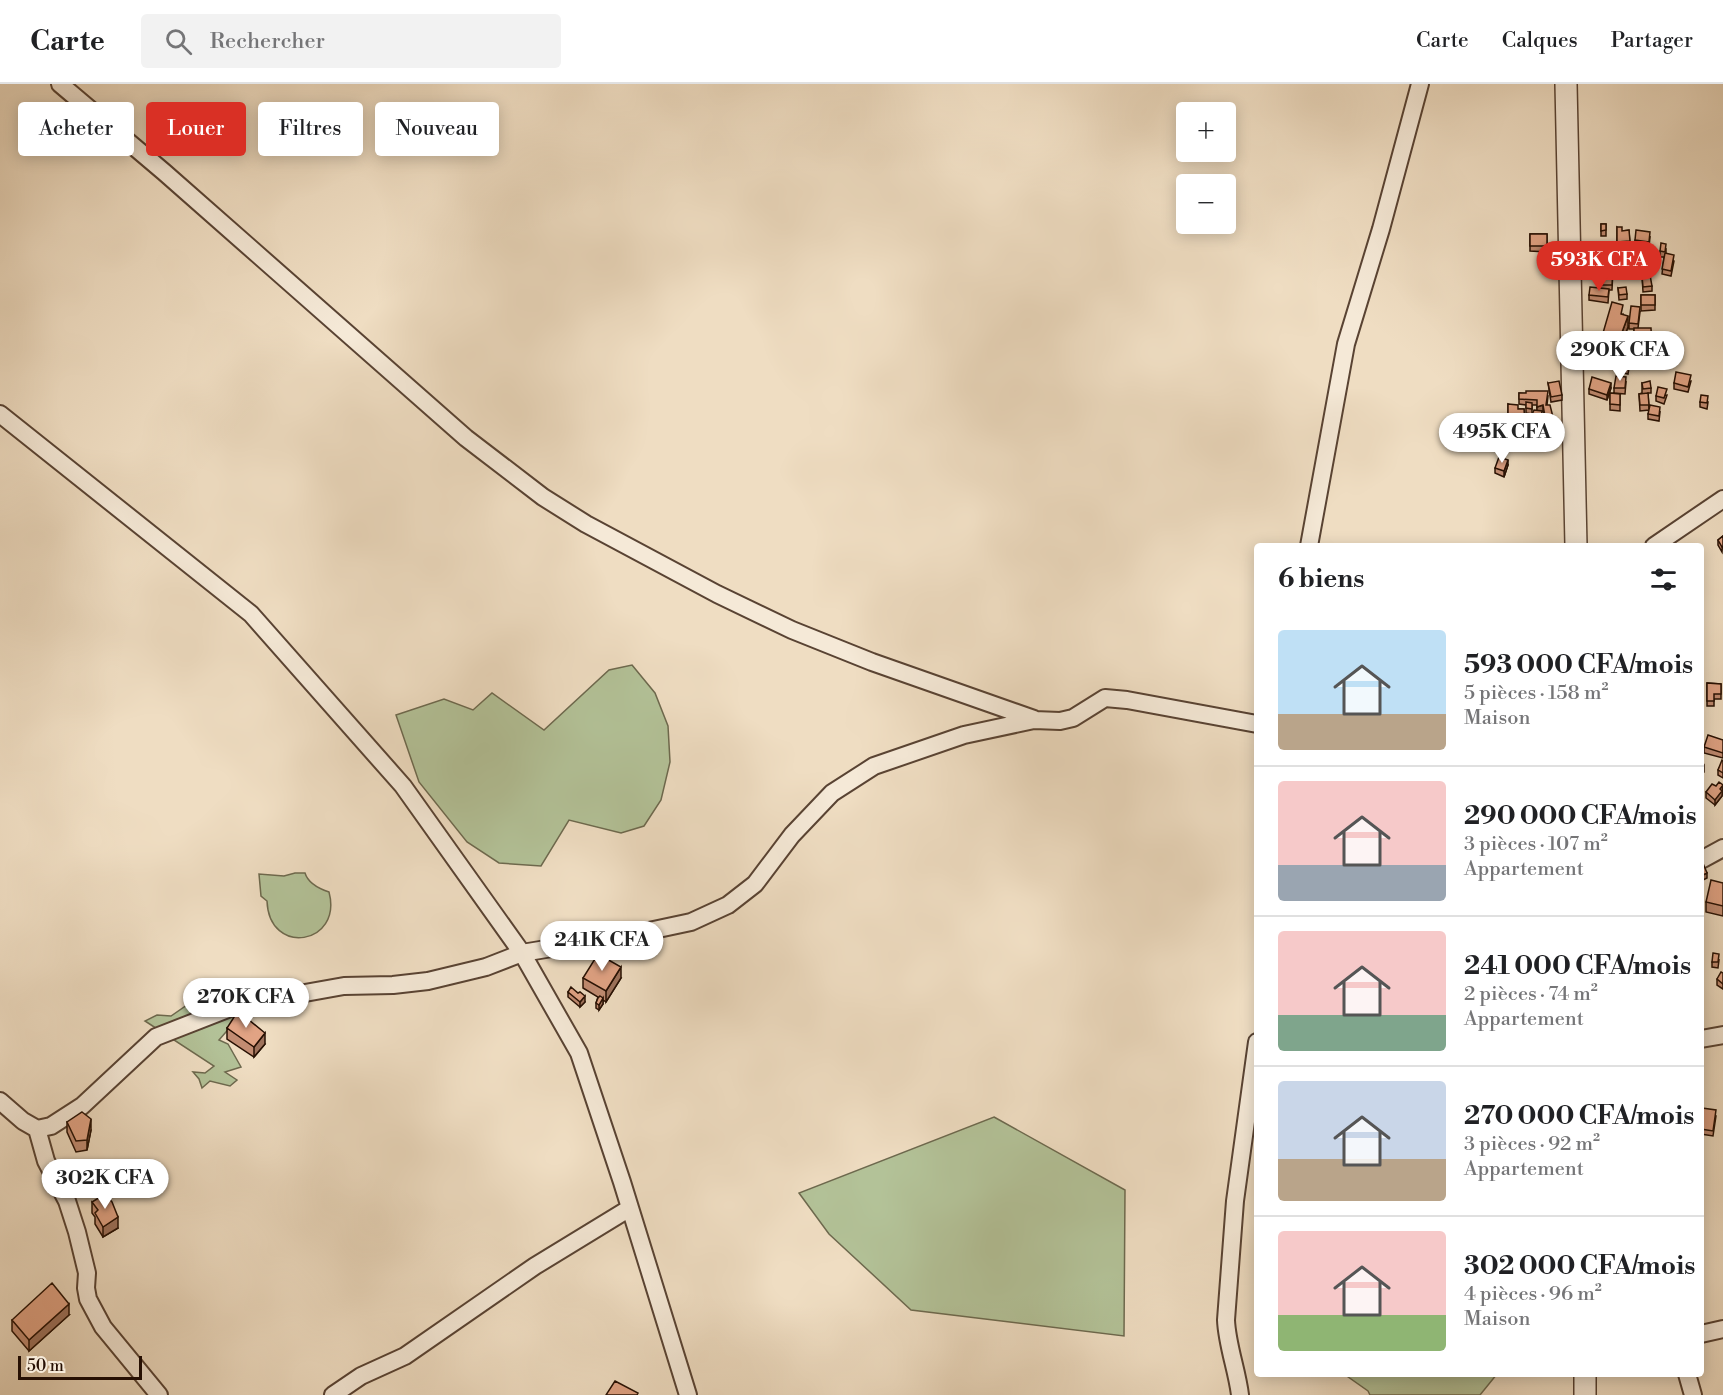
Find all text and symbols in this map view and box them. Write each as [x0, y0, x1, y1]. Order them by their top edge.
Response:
search box [141, 14, 561, 68]
text: Carte [30, 24, 105, 59]
icon: search [162, 25, 195, 58]
text: Rechercher [210, 28, 325, 55]
text: Carte [1416, 28, 1469, 54]
text: Calques [1502, 28, 1578, 54]
text: Partager [1611, 28, 1693, 54]
chip: Acheter [18, 102, 134, 156]
chip: Louer [146, 102, 246, 156]
chip: Filtres [258, 102, 363, 156]
chip: Nouveau [375, 102, 499, 156]
map controls [1176, 102, 1236, 234]
button: + [1176, 102, 1236, 162]
button: − [1176, 174, 1236, 234]
pin: 593K CFA [1537, 241, 1661, 292]
text: 593K CFA [1551, 248, 1647, 273]
pin: 290K CFA [1558, 331, 1682, 382]
text: 290K CFA [1570, 338, 1670, 363]
pin: 495K CFA [1440, 413, 1564, 464]
text: 495K CFA [1453, 420, 1551, 445]
text: 6 biens [1278, 563, 1364, 595]
icon: filters [1647, 563, 1680, 596]
text: 593 000 CFA/mois [1464, 649, 1693, 681]
icon: home [1326, 654, 1398, 726]
text: 5 pièces · 158 m² [1464, 681, 1608, 706]
text: Maison [1464, 706, 1530, 731]
text: 290 000 CFA/mois [1464, 800, 1697, 832]
icon: home [1326, 805, 1398, 877]
text: 3 pièces · 107 m² [1464, 832, 1608, 857]
text: Appartement [1464, 857, 1584, 882]
pin: 241K CFA [540, 921, 664, 972]
text: 241K CFA [554, 928, 650, 953]
text: 241 000 CFA/mois [1464, 950, 1691, 982]
icon: home [1326, 955, 1398, 1027]
pin: 270K CFA [184, 978, 308, 1029]
text: 2 pièces · 74 m² [1464, 982, 1598, 1007]
text: 270K CFA [197, 985, 295, 1010]
text: Appartement [1464, 1007, 1584, 1032]
text: 270 000 CFA/mois [1464, 1100, 1694, 1132]
icon: home [1326, 1105, 1398, 1177]
text: 3 pièces · 92 m² [1464, 1132, 1600, 1157]
text: Appartement [1464, 1157, 1584, 1182]
pin: 302K CFA [43, 1159, 167, 1210]
text: 302K CFA [56, 1166, 154, 1191]
text: 302 000 CFA/mois [1464, 1250, 1696, 1282]
icon: home [1326, 1255, 1398, 1327]
text: 4 pièces · 96 m² [1464, 1282, 1602, 1307]
text: Maison [1464, 1307, 1530, 1332]
scale bar [18, 1353, 142, 1380]
text: 50 m [27, 1356, 64, 1376]

